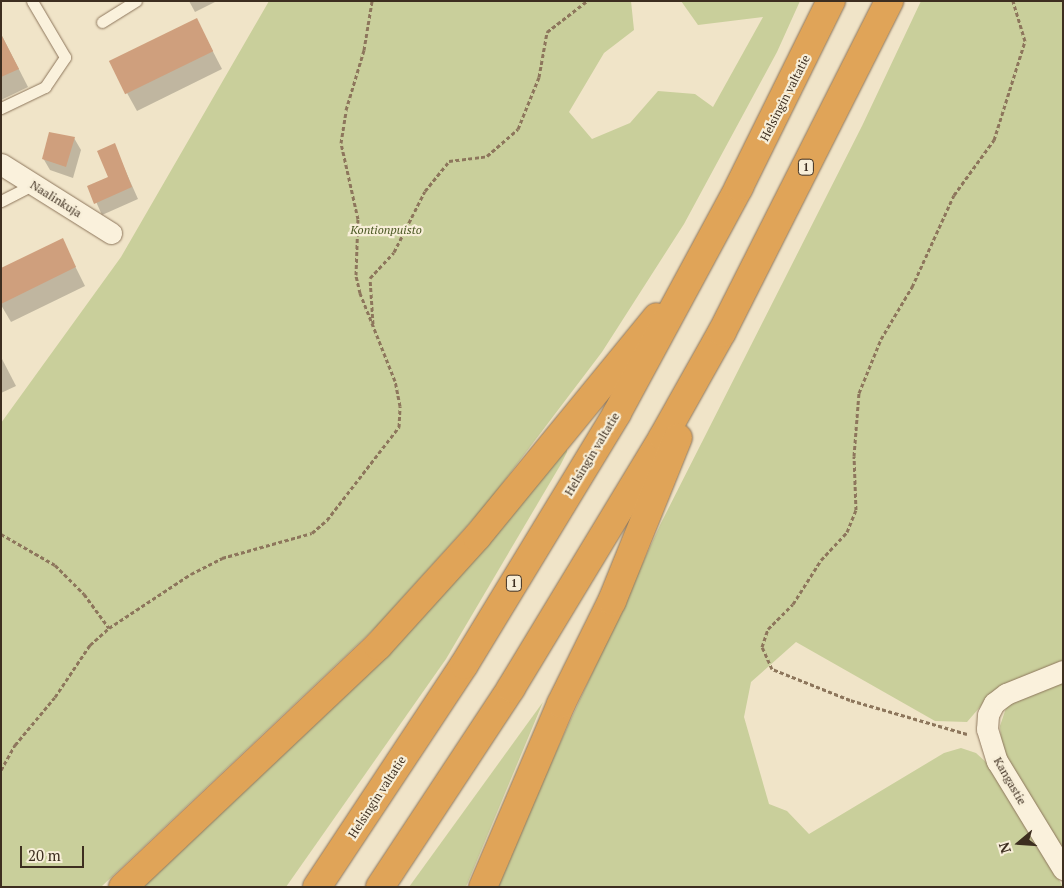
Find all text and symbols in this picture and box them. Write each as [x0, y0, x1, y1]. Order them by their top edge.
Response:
street label: Helsingin valtatie [757, 53, 813, 143]
road number: 1 [797, 158, 815, 176]
street label: Naalinkuja [28, 178, 84, 220]
park label: Kontionpuisto [350, 223, 422, 237]
street label: Helsingin valtatie [561, 410, 623, 498]
road number: 1 [505, 574, 523, 592]
street label: Helsingin valtatie [345, 753, 409, 841]
street label: Kangastie [991, 755, 1029, 807]
north arrow [994, 818, 1044, 868]
scale bar [22, 836, 86, 868]
text: N [994, 840, 1015, 856]
text: 20 m [28, 845, 61, 865]

